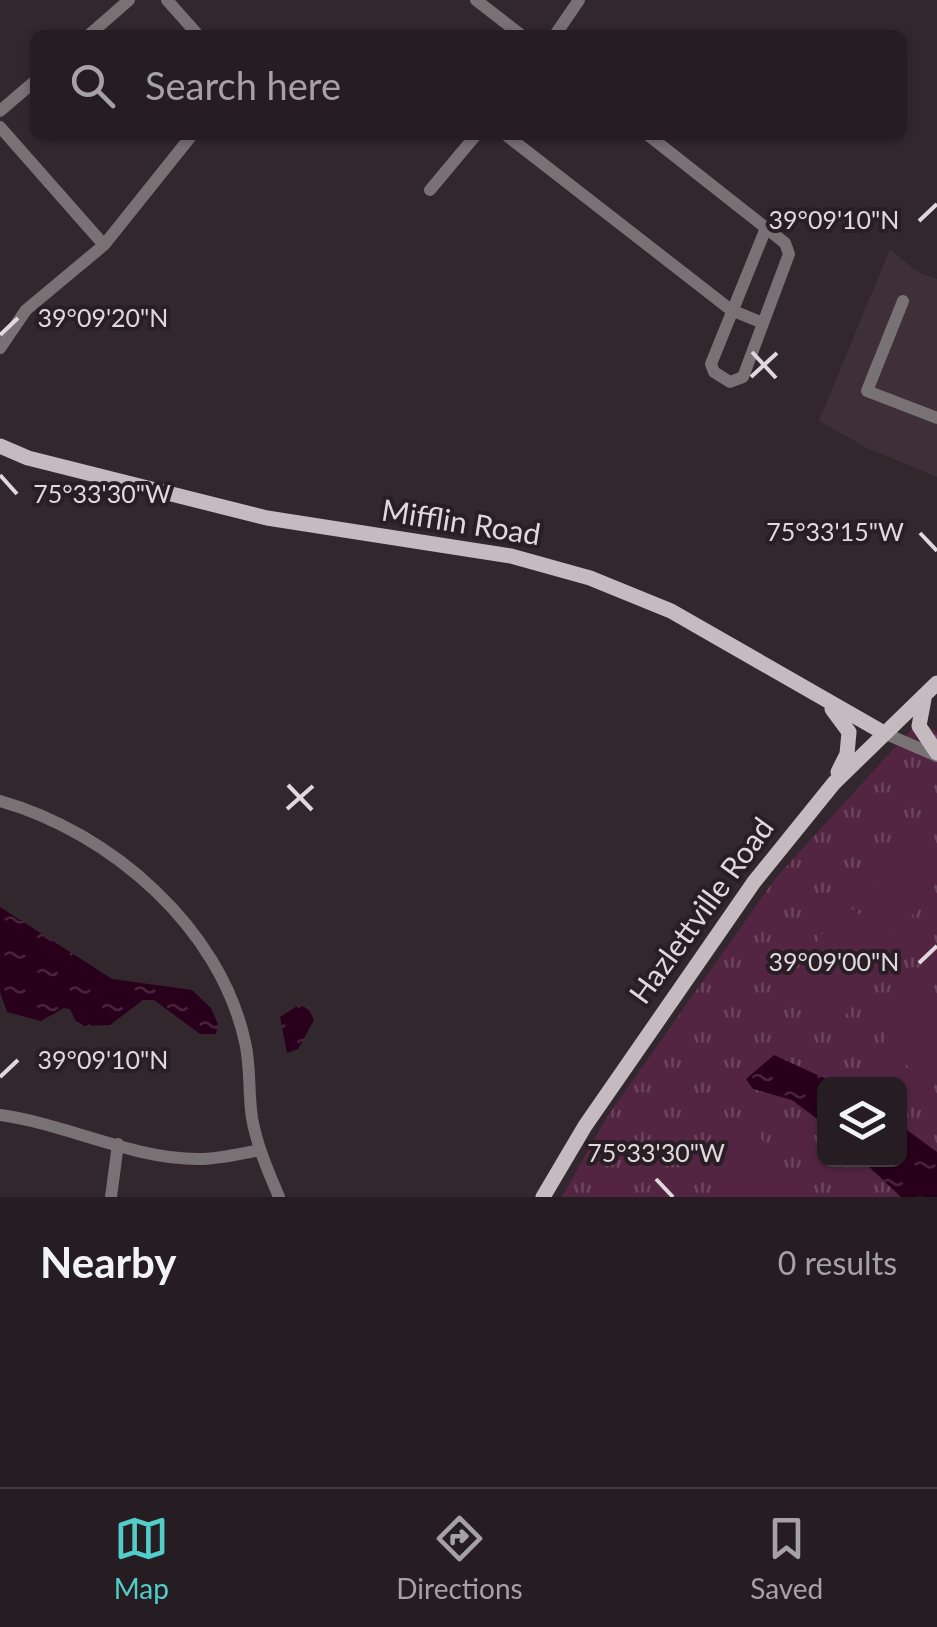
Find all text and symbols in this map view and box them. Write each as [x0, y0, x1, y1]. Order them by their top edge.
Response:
search box [30, 30, 907, 140]
icon: search [65, 58, 120, 113]
text: Search here [145, 62, 341, 108]
text: 39°09'10"N [769, 204, 899, 234]
text: 39°09'20"N [38, 302, 168, 332]
text: 75°33'30"W [33, 478, 171, 508]
street label: Mifflin Road [379, 491, 543, 551]
text: 75°33'15"W [766, 516, 904, 546]
street label: Hazlettville Road [621, 810, 780, 1010]
text: 39°09'00"N [769, 946, 899, 976]
text: 39°09'10"N [38, 1044, 168, 1074]
map controls [817, 1077, 907, 1167]
button: layers [817, 1077, 907, 1167]
text: 75°33'30"W [587, 1137, 725, 1167]
text: Nearby [40, 1237, 177, 1287]
text: 0 results [778, 1243, 897, 1282]
tab: Map [114, 1511, 169, 1605]
tab: Directions [396, 1511, 523, 1605]
tab: Saved [750, 1511, 823, 1605]

